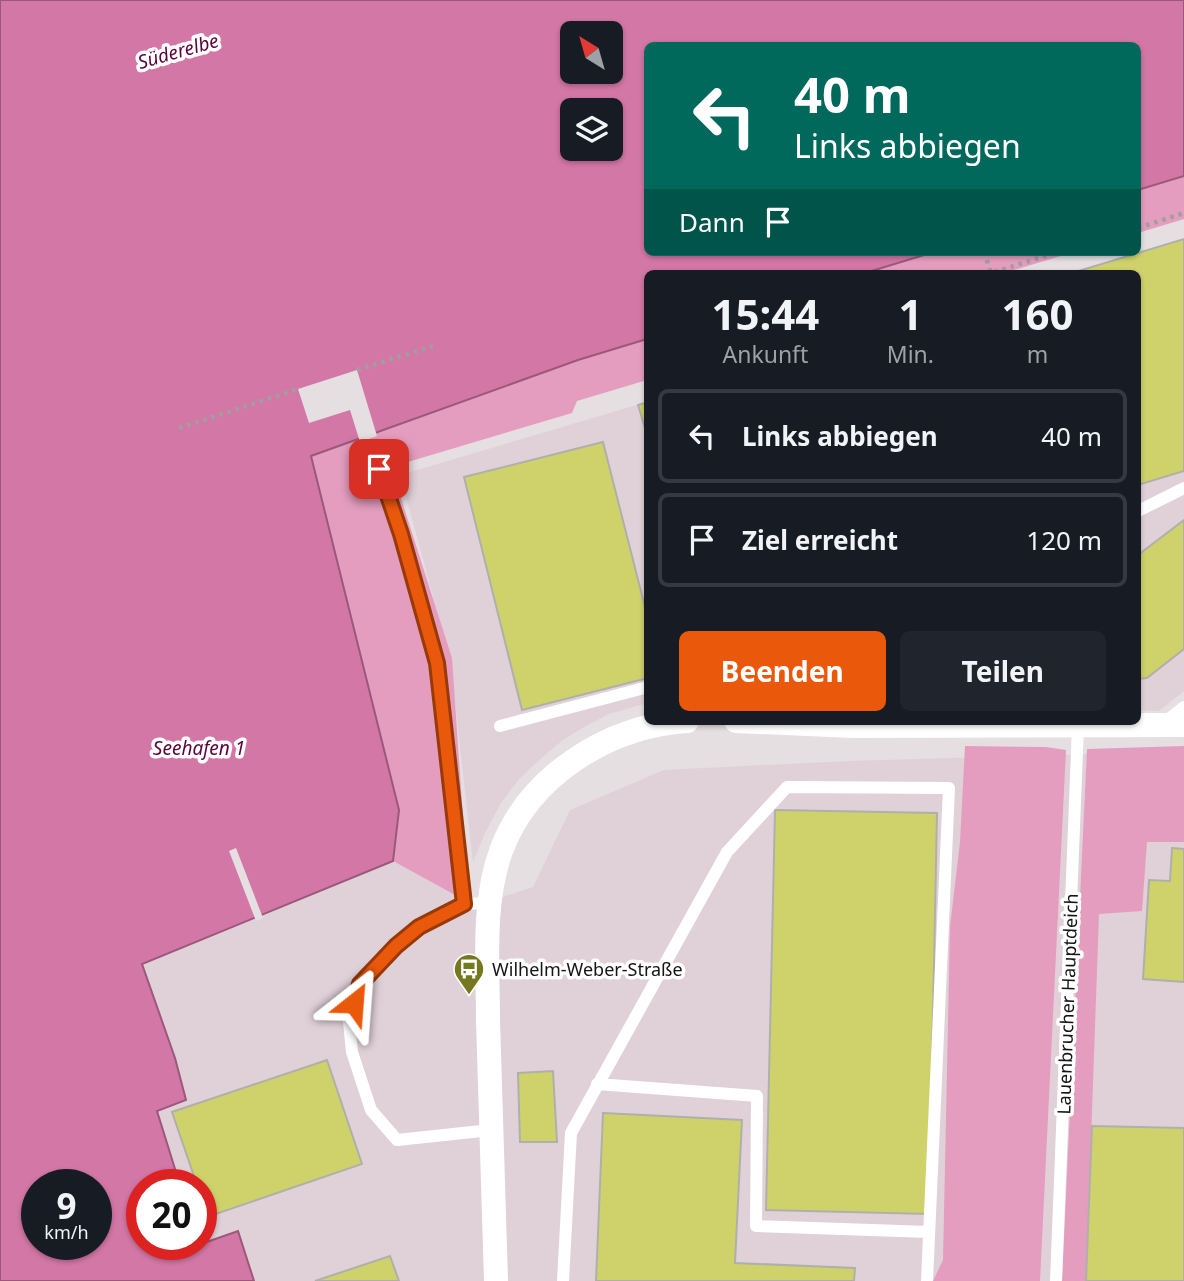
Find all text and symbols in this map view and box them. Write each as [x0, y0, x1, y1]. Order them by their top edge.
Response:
north arrow [560, 21, 623, 84]
map controls [560, 21, 623, 161]
water label: Süderelbe [134, 27, 222, 75]
text: 40 m [794, 61, 911, 127]
icon: left [679, 70, 770, 161]
button: layers [560, 98, 623, 161]
text: Links abbiegen [794, 124, 1021, 167]
icon: arrive [759, 203, 797, 241]
text: Dann [679, 204, 745, 240]
text: 15:44 [711, 285, 819, 342]
text: 1 [898, 285, 922, 342]
text: 160 [1001, 285, 1074, 342]
text: Ankunft [722, 338, 808, 370]
text: Min. [887, 338, 934, 370]
text: m [1027, 338, 1048, 370]
icon: left [683, 417, 721, 455]
text: Links abbiegen [742, 418, 938, 454]
text: 40 m [1041, 418, 1102, 454]
pin [349, 439, 409, 499]
icon: arrive [360, 450, 398, 488]
icon: arrive [683, 521, 721, 559]
text: Ziel erreicht [742, 522, 898, 558]
text: 120 m [1026, 522, 1102, 558]
button: Beenden [679, 631, 886, 711]
button: Teilen [900, 631, 1106, 711]
water label: Seehafen 1 [153, 735, 245, 761]
street label: Lauenbrucher Hauptdeich [1051, 893, 1083, 1115]
bus stop icon: Wilhelm-Weber-Straße [452, 952, 486, 996]
place label: Wilhelm-Weber-Straße [492, 957, 683, 981]
position arrow [317, 966, 391, 1040]
speed limit sign: 20 [126, 1169, 217, 1260]
text: 9 [56, 1182, 77, 1229]
text: km/h [44, 1220, 89, 1244]

